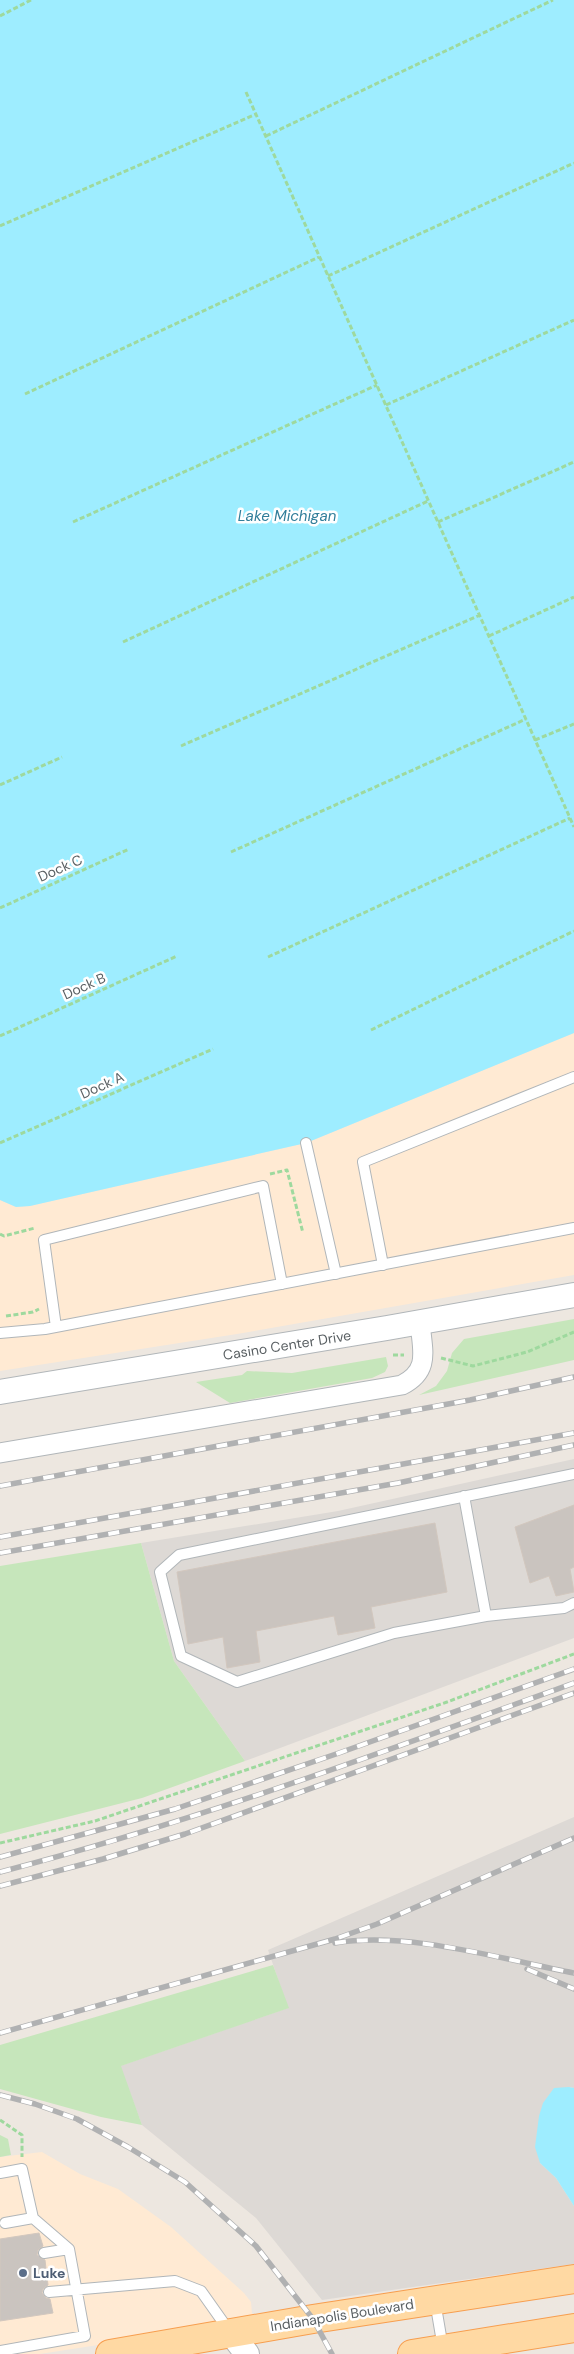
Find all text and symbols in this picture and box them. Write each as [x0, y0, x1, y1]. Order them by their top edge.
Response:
water label: Lake Michigan [238, 506, 337, 526]
street label: Dock C [35, 850, 85, 886]
street label: Dock B [60, 969, 108, 1003]
street label: Dock A [77, 1067, 127, 1103]
street label: Casino Center Drive [222, 1326, 352, 1364]
place label: Luke [33, 2264, 65, 2282]
marker: Luke [17, 2267, 29, 2279]
street label: Indianapolis Boulevard [269, 2295, 415, 2335]

